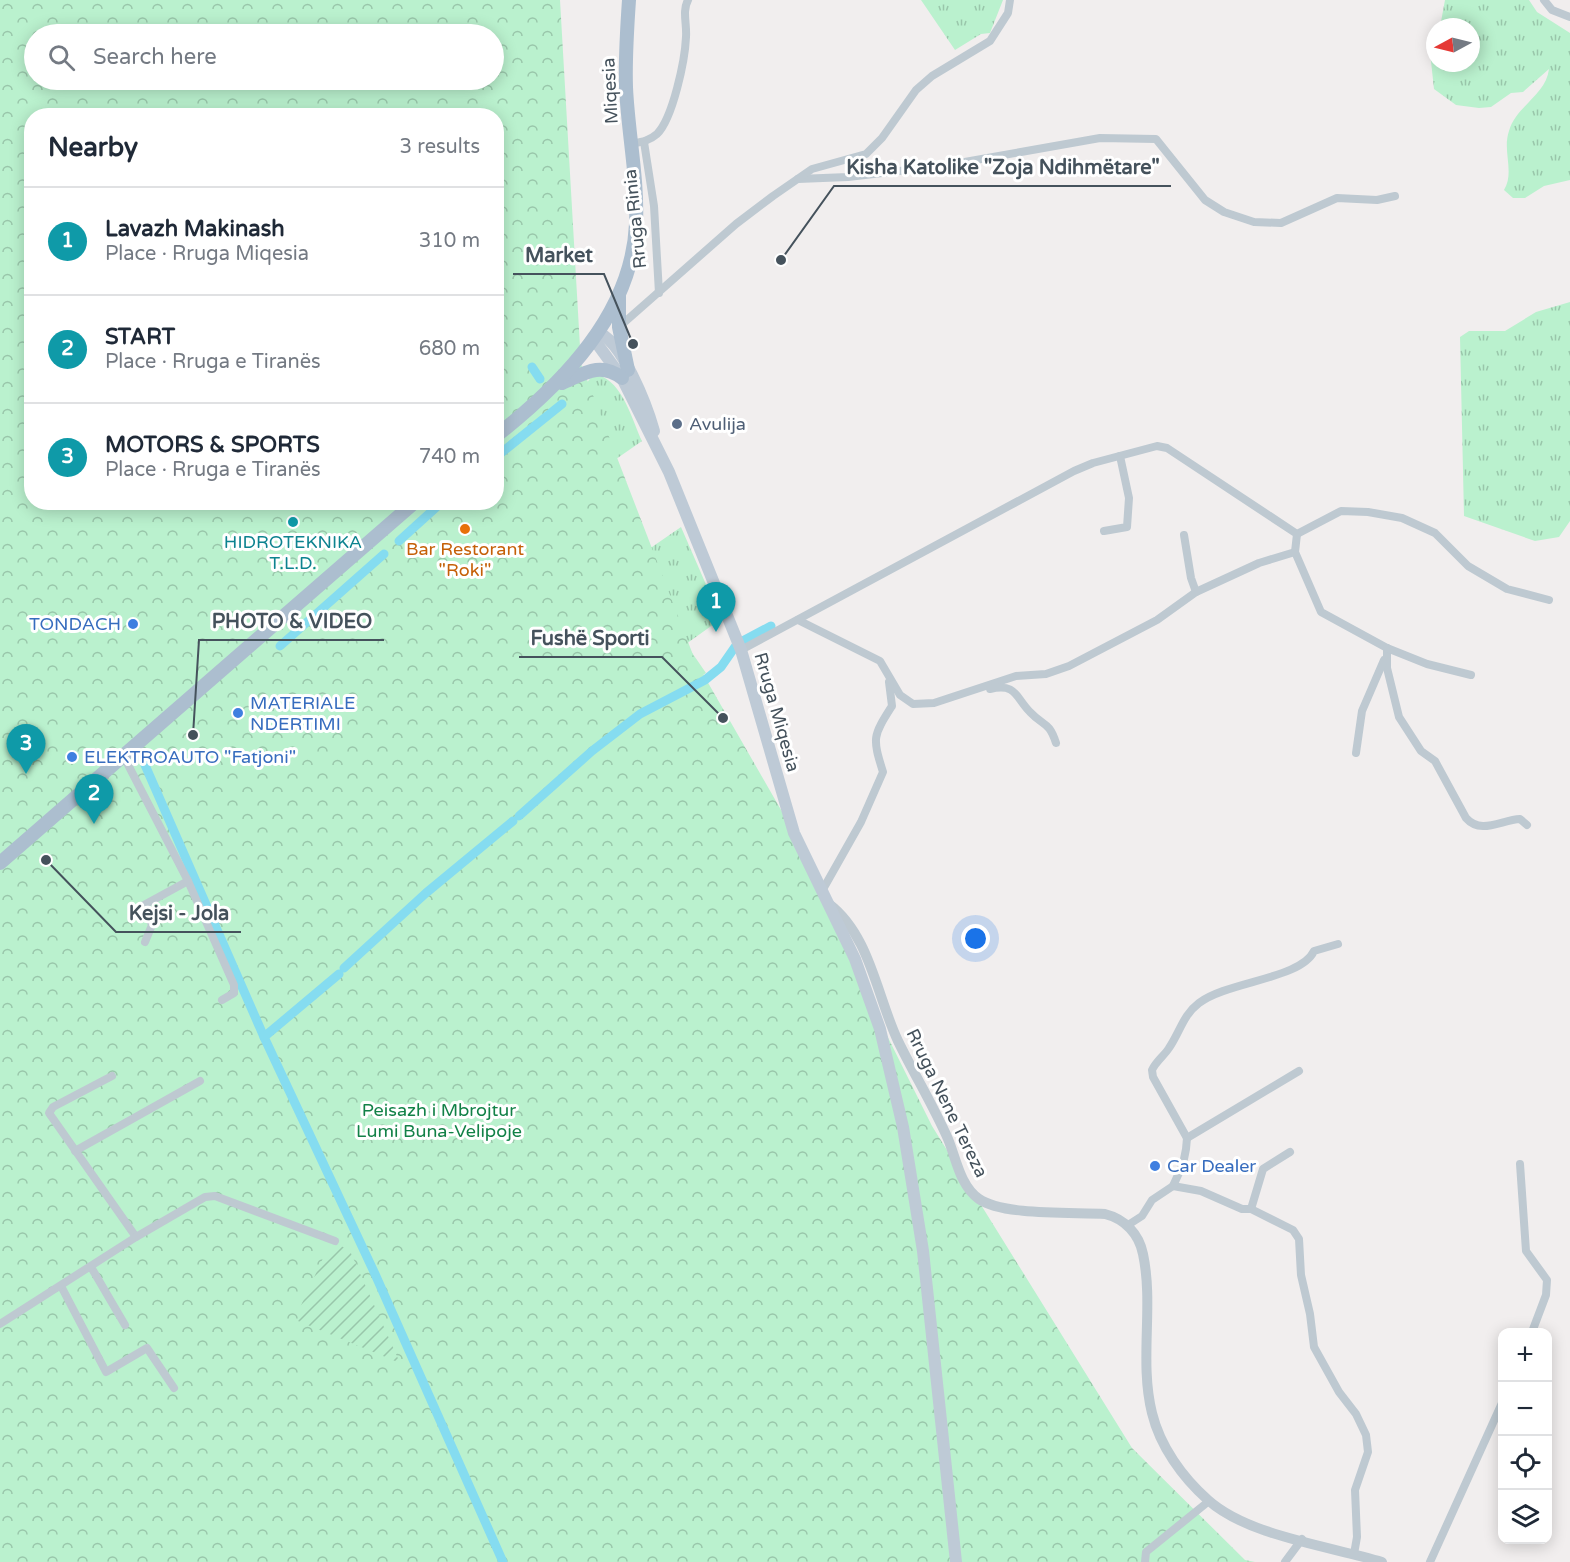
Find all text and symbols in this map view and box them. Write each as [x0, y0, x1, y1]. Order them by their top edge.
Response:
north arrow [1426, 18, 1480, 72]
search box [24, 24, 504, 90]
icon: search [45, 41, 78, 74]
text: Search here [93, 44, 217, 70]
street label: Miqesia [597, 57, 623, 125]
text: Nearby [48, 132, 138, 163]
text: 3 results [400, 135, 480, 159]
callout: Kisha Katolike "Zoja Ndihmëtare" [834, 148, 1171, 186]
text: Kisha Katolike "Zoja Ndihmëtare" [846, 156, 1160, 180]
street label: Rruga Rinia [619, 168, 651, 270]
text: Lavazh Makinash [105, 216, 285, 242]
text: 1 [61, 229, 74, 253]
text: 310 m [419, 229, 480, 253]
callout: Market [513, 236, 604, 274]
text: Place · Rruga Miqesia [105, 242, 309, 266]
text: Market [525, 244, 593, 268]
text: START [105, 324, 175, 350]
text: 2 [61, 337, 74, 361]
text: 680 m [419, 337, 480, 361]
text: Place · Rruga e Tiranës [105, 350, 321, 374]
place label: Avulija [689, 413, 746, 435]
marker: Avulija [670, 417, 684, 431]
text: MOTORS & SPORTS [105, 432, 320, 458]
text: 3 [61, 445, 74, 469]
text: 740 m [419, 445, 480, 469]
text: Place · Rruga e Tiranës [105, 458, 321, 482]
marker: HIDROTEKNIKA T.L.D. [286, 515, 300, 529]
marker: Bar Restorant "Roki" [458, 522, 472, 536]
place label: HIDROTEKNIKA T.L.D. [224, 531, 362, 574]
place label: Bar Restorant "Roki" [406, 538, 524, 581]
pin: 1 [696, 582, 736, 632]
callout: PHOTO & VIDEO [199, 602, 384, 640]
text: PHOTO & VIDEO [212, 610, 372, 634]
place label: TONDACH [29, 613, 121, 635]
marker: TONDACH [126, 617, 140, 631]
callout: Fushë Sporti [519, 619, 662, 657]
text: Fushë Sporti [530, 627, 650, 651]
street label: Rruga Miqesia [749, 650, 805, 774]
place label: MATERIALE NDERTIMI [250, 692, 355, 735]
marker: MATERIALE NDERTIMI [231, 706, 245, 720]
pin: 3 [6, 724, 46, 774]
place label: ELEKTROAUTO "Fatjoni" [84, 746, 296, 768]
marker: ELEKTROAUTO "Fatjoni" [65, 750, 79, 764]
pin: 2 [74, 774, 113, 824]
callout: Kejsi - Jola [116, 894, 241, 932]
text: Kejsi - Jola [129, 902, 229, 926]
your location [961, 924, 990, 953]
street label: Rruga Nene Tereza [901, 1025, 993, 1181]
park label: Peisazh i Mbrojtur Lumi Buna-Velipoje [356, 1099, 522, 1142]
place label: Car Dealer [1167, 1155, 1256, 1177]
marker: Car Dealer [1148, 1159, 1162, 1173]
map controls [1498, 1328, 1552, 1544]
button: + [1498, 1328, 1552, 1382]
button: − [1498, 1382, 1552, 1436]
button: locate [1498, 1436, 1552, 1490]
button: layers [1498, 1490, 1552, 1544]

